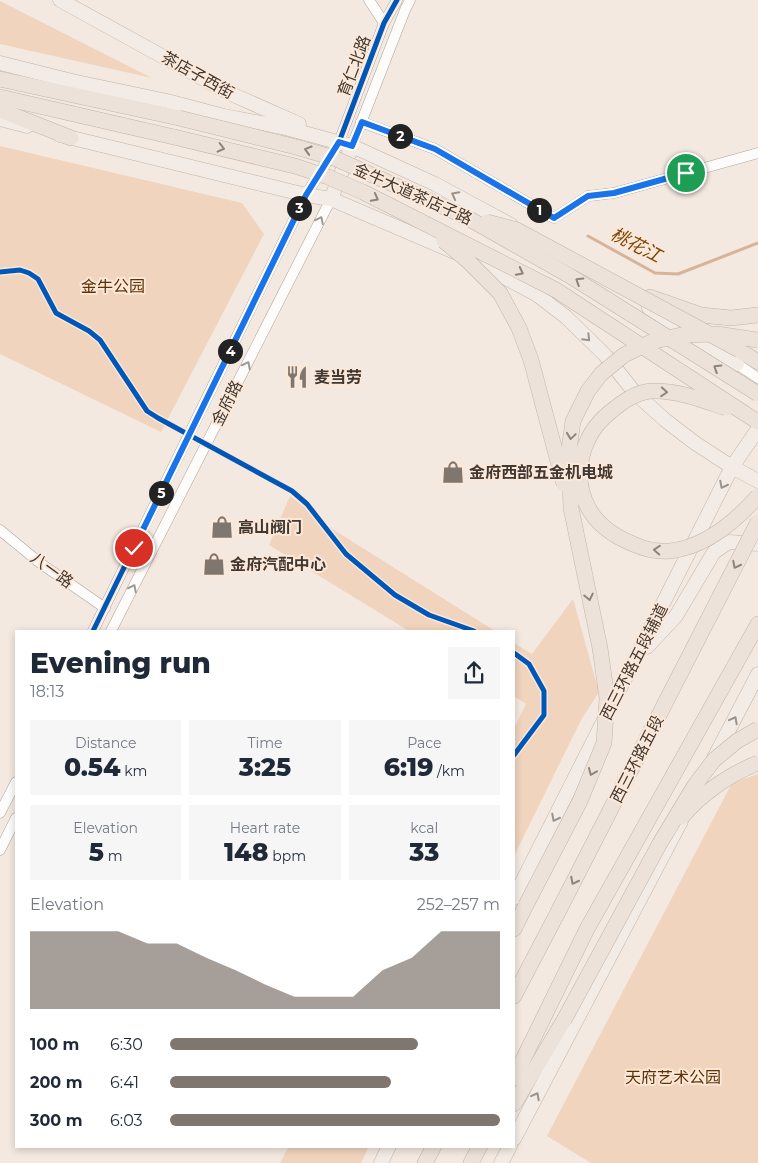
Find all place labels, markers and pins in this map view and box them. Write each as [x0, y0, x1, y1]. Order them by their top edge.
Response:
pin: 2 [388, 124, 412, 148]
pin [665, 152, 707, 194]
pin: 3 [286, 196, 312, 220]
pin: 1 [526, 198, 552, 222]
pin: 4 [218, 338, 242, 364]
restaurant icon: 麦当劳 [284, 364, 310, 390]
place label: 麦当劳 [314, 368, 362, 387]
shop icon: 金府西部五金机电城 [440, 459, 466, 485]
place label: 金府西部五金机电城 [469, 463, 613, 482]
pin: 5 [148, 480, 174, 506]
shop icon: 高山阀门 [209, 514, 235, 540]
place label: 高山阀门 [238, 518, 302, 537]
pin [113, 527, 155, 569]
shop icon: 金府汽配中心 [201, 551, 227, 577]
place label: 金府汽配中心 [230, 555, 326, 574]

